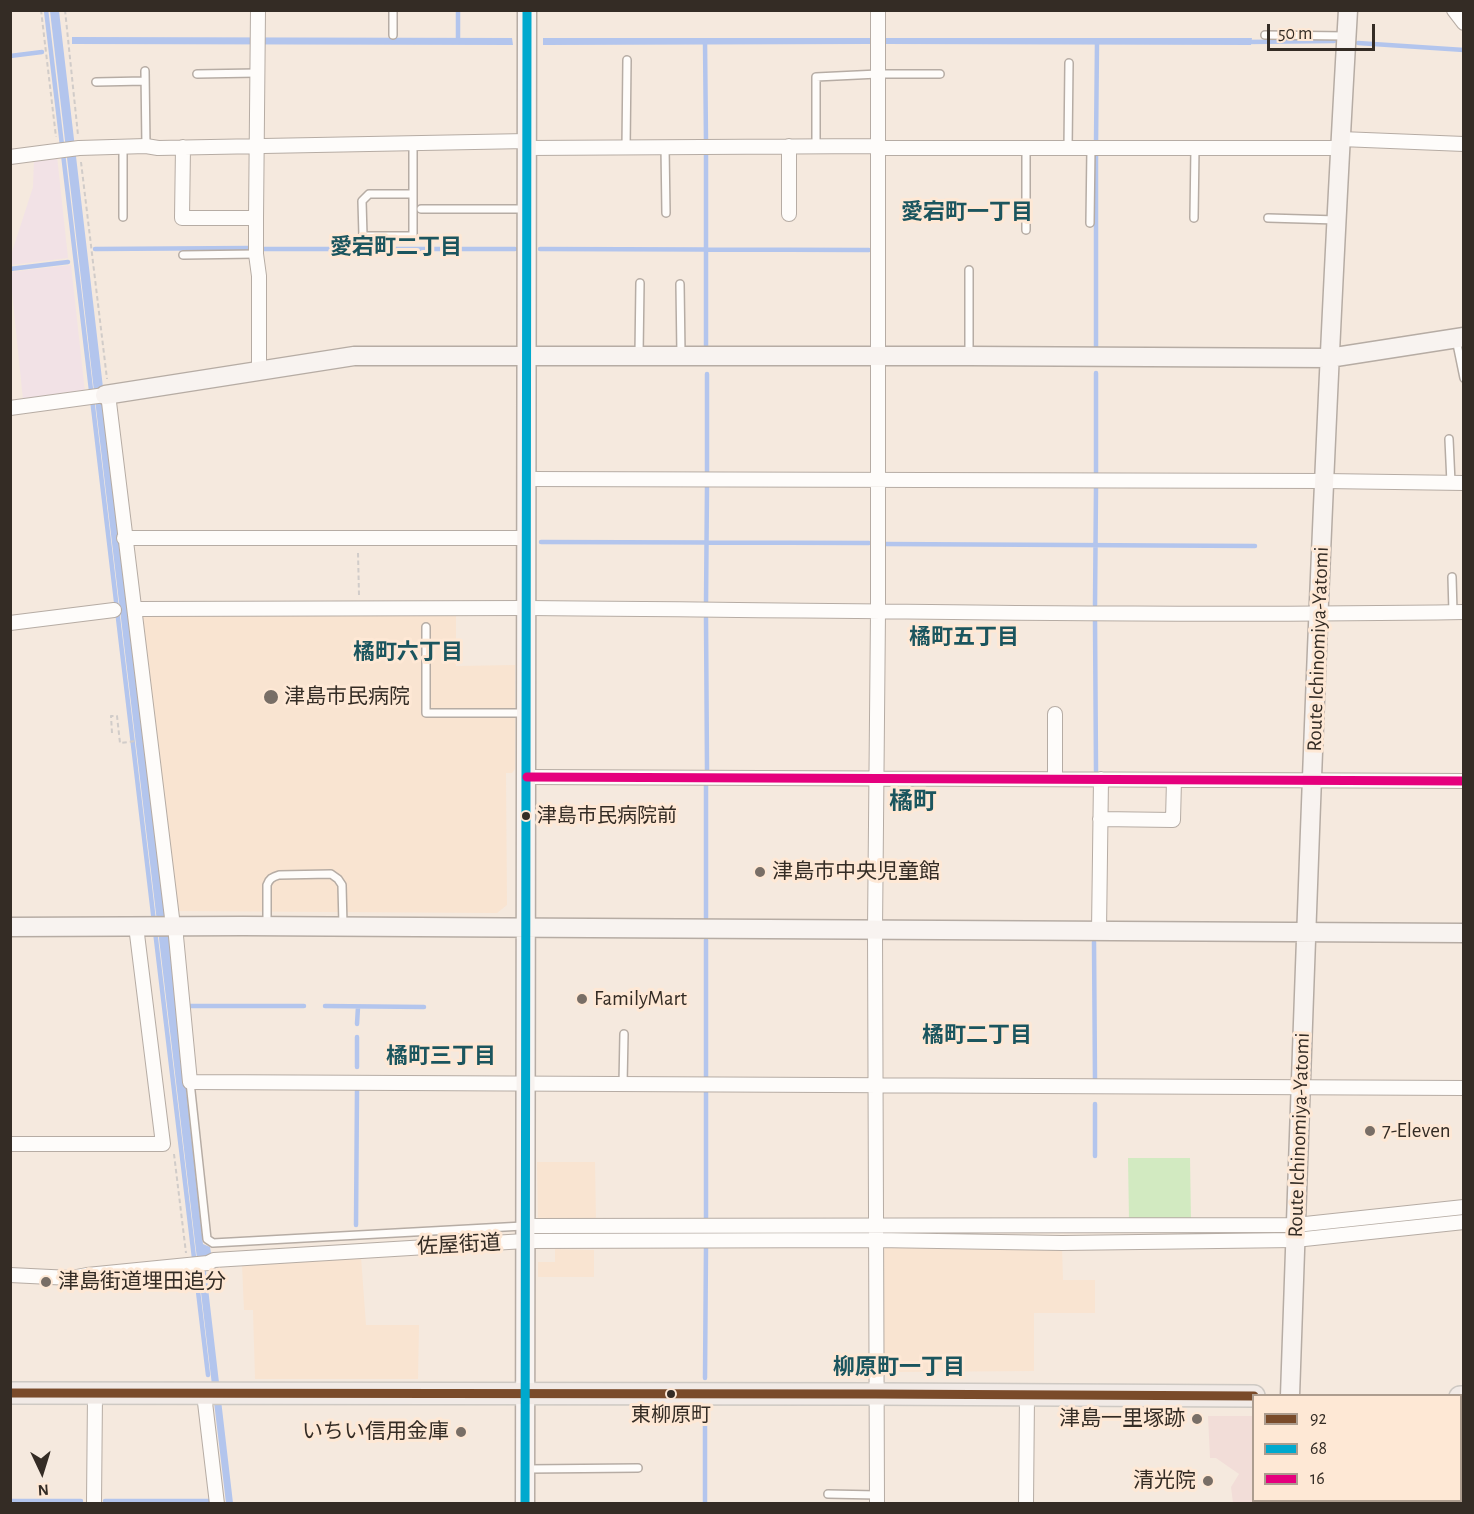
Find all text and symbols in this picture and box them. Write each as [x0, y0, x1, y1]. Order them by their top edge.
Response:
scale bar [1270, 12, 1378, 50]
text: 50 m [1278, 25, 1312, 43]
district label: 愛宕町一丁目 [901, 199, 1033, 225]
district label: 愛宕町二丁目 [330, 234, 462, 260]
street label: Route Ichinomiya-Yatomi [1302, 546, 1334, 752]
district label: 橘町五丁目 [909, 624, 1019, 650]
district label: 橘町六丁目 [353, 639, 463, 665]
place label: 津島市民病院 [284, 684, 410, 710]
marker: 津島市民病院 [262, 688, 280, 706]
district label: 橘町 [889, 788, 937, 816]
place label: 津島市民病院前 [537, 804, 677, 828]
marker: 津島市民病院前 [520, 810, 532, 822]
place label: 津島市中央児童館 [772, 859, 940, 885]
marker: 津島市中央児童館 [753, 865, 767, 879]
place label: FamilyMart [594, 986, 687, 1012]
marker: FamilyMart [575, 992, 589, 1006]
district label: 橘町二丁目 [922, 1022, 1032, 1048]
street label: Route Ichinomiya-Yatomi [1283, 1032, 1315, 1238]
district label: 橘町三丁目 [386, 1043, 496, 1069]
place label: 7-Eleven [1382, 1118, 1451, 1144]
marker: 7-Eleven [1363, 1124, 1377, 1138]
street label: 佐屋街道 [416, 1230, 502, 1260]
place label: 津島街道埋田追分 [58, 1269, 226, 1295]
marker: 津島街道埋田追分 [39, 1275, 53, 1289]
district label: 柳原町一丁目 [833, 1354, 965, 1380]
marker: 東柳原町 [665, 1388, 677, 1400]
legend [1252, 1394, 1462, 1502]
place label: 東柳原町 [631, 1403, 711, 1427]
place label: 津島一里塚跡 [1059, 1406, 1185, 1432]
text: 92 [1310, 1410, 1327, 1428]
marker: 津島一里塚跡 [1190, 1412, 1204, 1426]
place label: いちい信用金庫 [302, 1419, 449, 1445]
marker: いちい信用金庫 [454, 1425, 468, 1439]
text: 68 [1310, 1440, 1327, 1458]
north arrow [12, 1442, 72, 1502]
place label: 清光院 [1133, 1468, 1196, 1494]
text: 16 [1310, 1470, 1325, 1488]
marker: 清光院 [1201, 1474, 1215, 1488]
text: N [37, 1482, 49, 1498]

